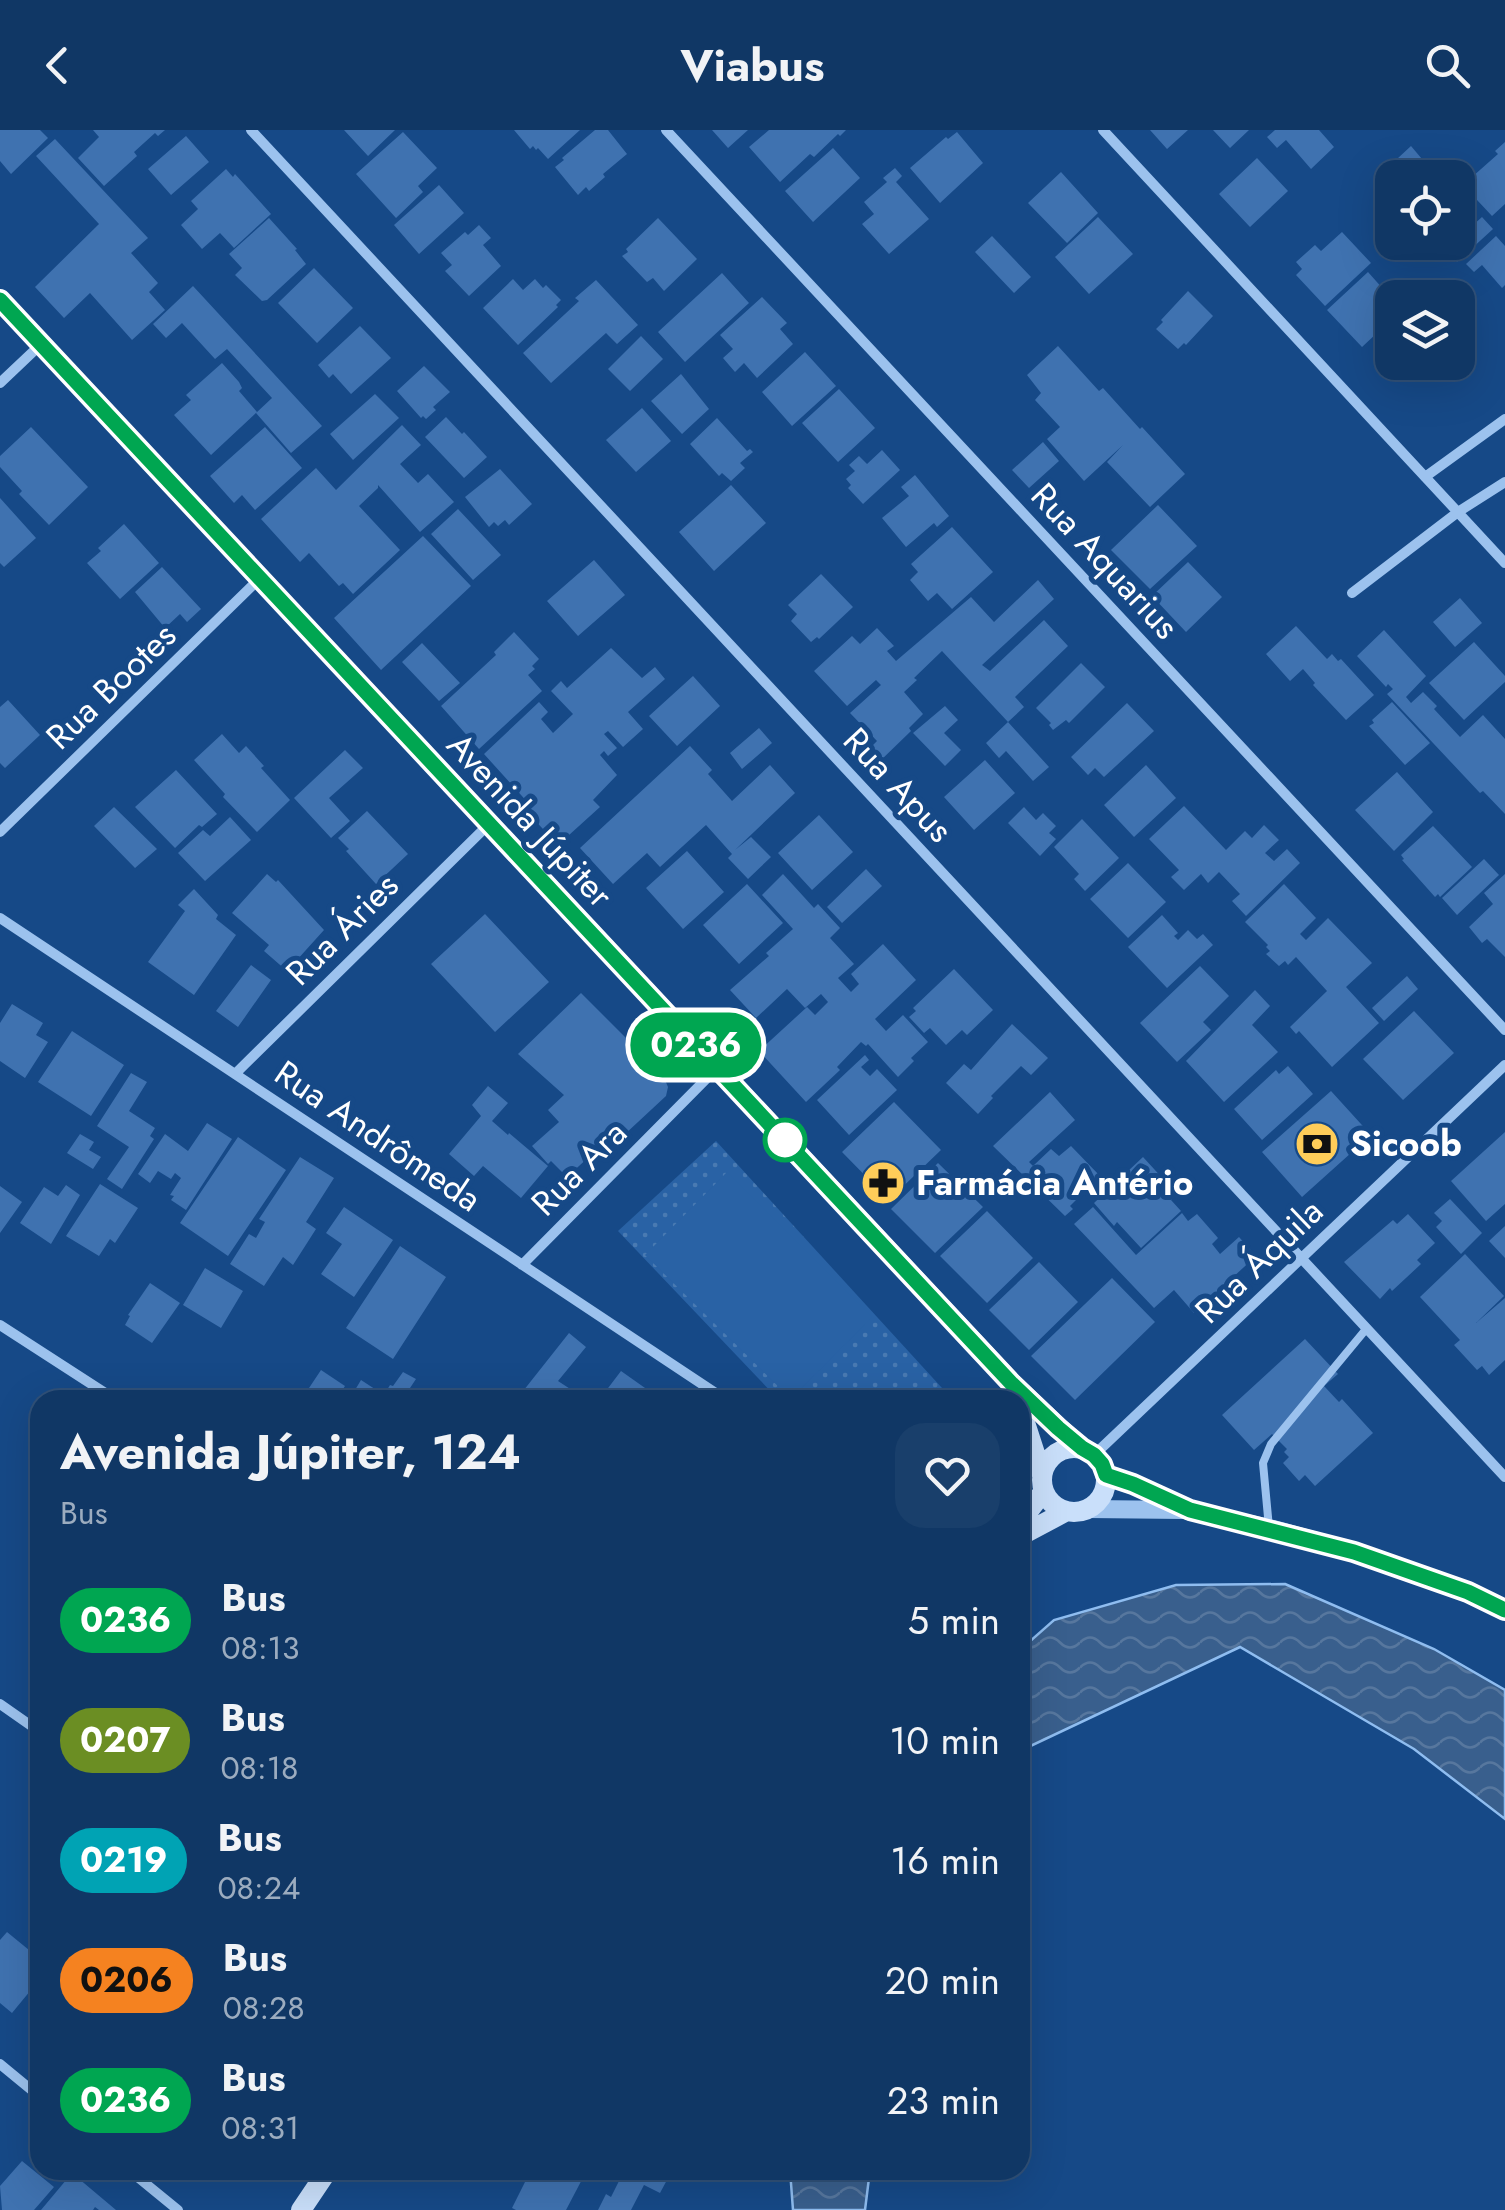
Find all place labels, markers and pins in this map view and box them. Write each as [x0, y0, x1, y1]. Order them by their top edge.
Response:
unlabelled marker [764, 1119, 806, 1161]
place label: Sicoob [1350, 1119, 1462, 1169]
bank icon: Sicoob [1294, 1121, 1340, 1167]
place label: Farmácia Antério [916, 1158, 1193, 1208]
pharmacy icon: Farmácia Antério [860, 1160, 906, 1206]

